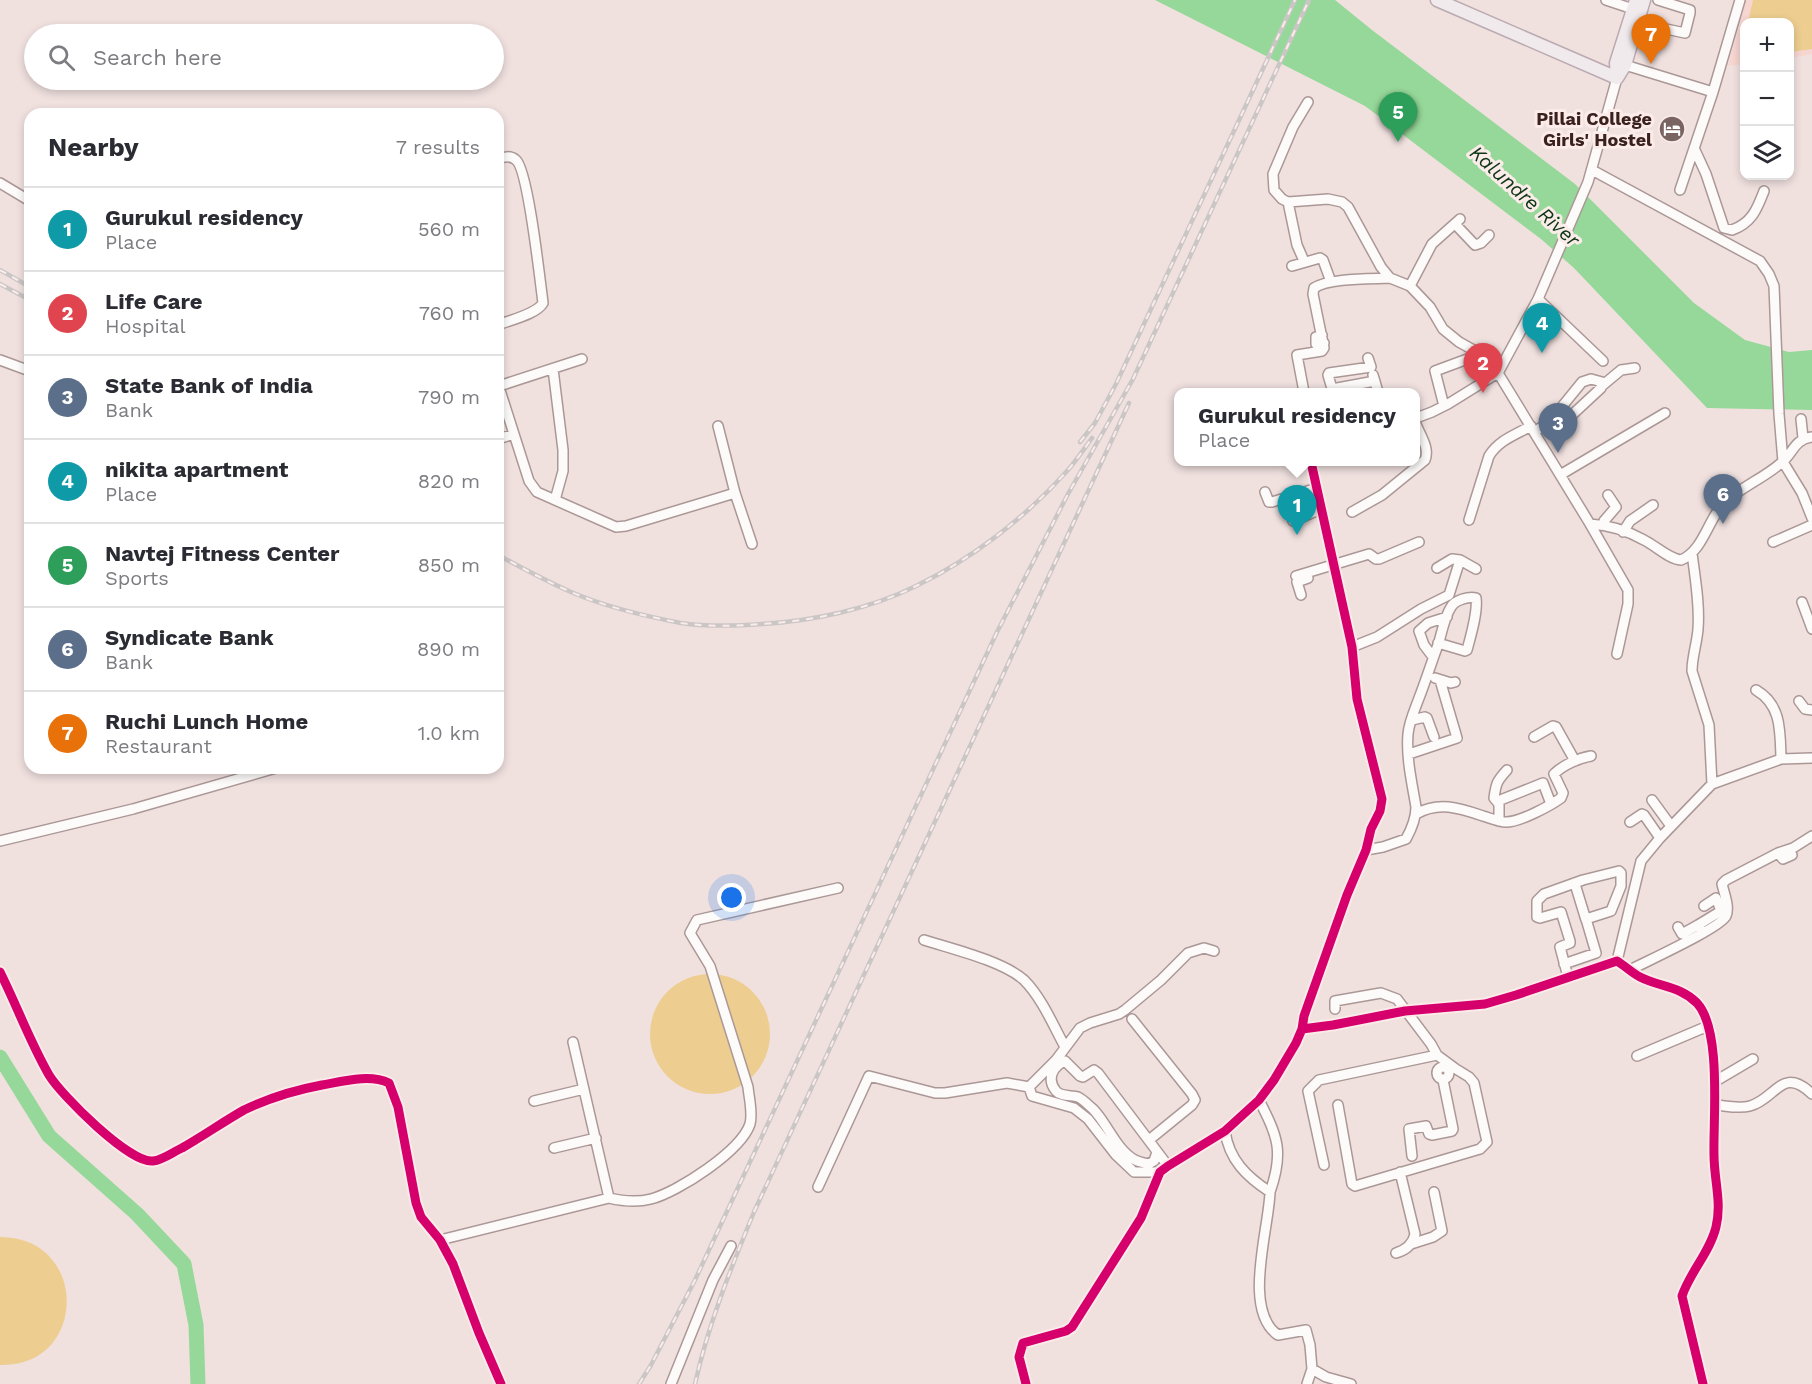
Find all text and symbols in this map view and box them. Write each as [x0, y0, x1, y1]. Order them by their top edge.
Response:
pin: 7 [1632, 14, 1670, 64]
map controls [1740, 18, 1794, 180]
button: + [1740, 18, 1794, 72]
search box [24, 24, 504, 90]
icon: search [45, 41, 78, 74]
text: Search here [93, 45, 222, 70]
button: − [1740, 72, 1794, 126]
pin: 5 [1378, 92, 1418, 142]
place label: Pillai College Girls' Hostel [1536, 108, 1652, 150]
hotel icon: Pillai College Girls' Hostel [1657, 114, 1687, 144]
button: layers [1740, 126, 1794, 180]
text: Nearby [48, 132, 139, 162]
text: 7 results [396, 135, 480, 159]
water label: Kalundre River [1465, 140, 1586, 252]
text: Gurukul residency [105, 205, 303, 230]
text: 1 [63, 217, 72, 241]
text: 560 m [418, 217, 480, 241]
text: Place [105, 230, 157, 254]
text: Life Care [105, 289, 202, 314]
text: 2 [62, 301, 73, 325]
text: 760 m [419, 301, 480, 325]
pin: 4 [1522, 304, 1562, 353]
text: Hospital [105, 314, 186, 338]
pin: 2 [1464, 344, 1502, 393]
text: State Bank of India [105, 373, 313, 398]
text: 3 [62, 385, 73, 409]
text: 790 m [418, 385, 480, 409]
popup [1174, 388, 1420, 466]
text: Bank [105, 398, 153, 422]
text: Gurukul residency [1198, 403, 1396, 428]
pin: 3 [1538, 404, 1578, 453]
text: Place [1198, 428, 1250, 452]
text: nikita apartment [105, 457, 288, 482]
text: 4 [61, 469, 74, 493]
text: 820 m [418, 469, 480, 493]
pin: 6 [1704, 474, 1742, 524]
text: Place [105, 482, 157, 506]
pin: 1 [1278, 486, 1316, 535]
text: Navtej Fitness Center [105, 541, 340, 566]
text: 5 [62, 553, 73, 577]
text: 850 m [418, 553, 480, 577]
text: Sports [105, 566, 169, 590]
text: Syndicate Bank [105, 625, 274, 650]
text: 6 [61, 637, 74, 661]
text: 890 m [417, 637, 480, 661]
text: Bank [105, 650, 153, 674]
text: Ruchi Lunch Home [105, 709, 308, 734]
text: 7 [61, 721, 74, 745]
text: 1.0 km [418, 721, 480, 745]
text: Restaurant [105, 734, 212, 758]
your location [717, 883, 746, 912]

